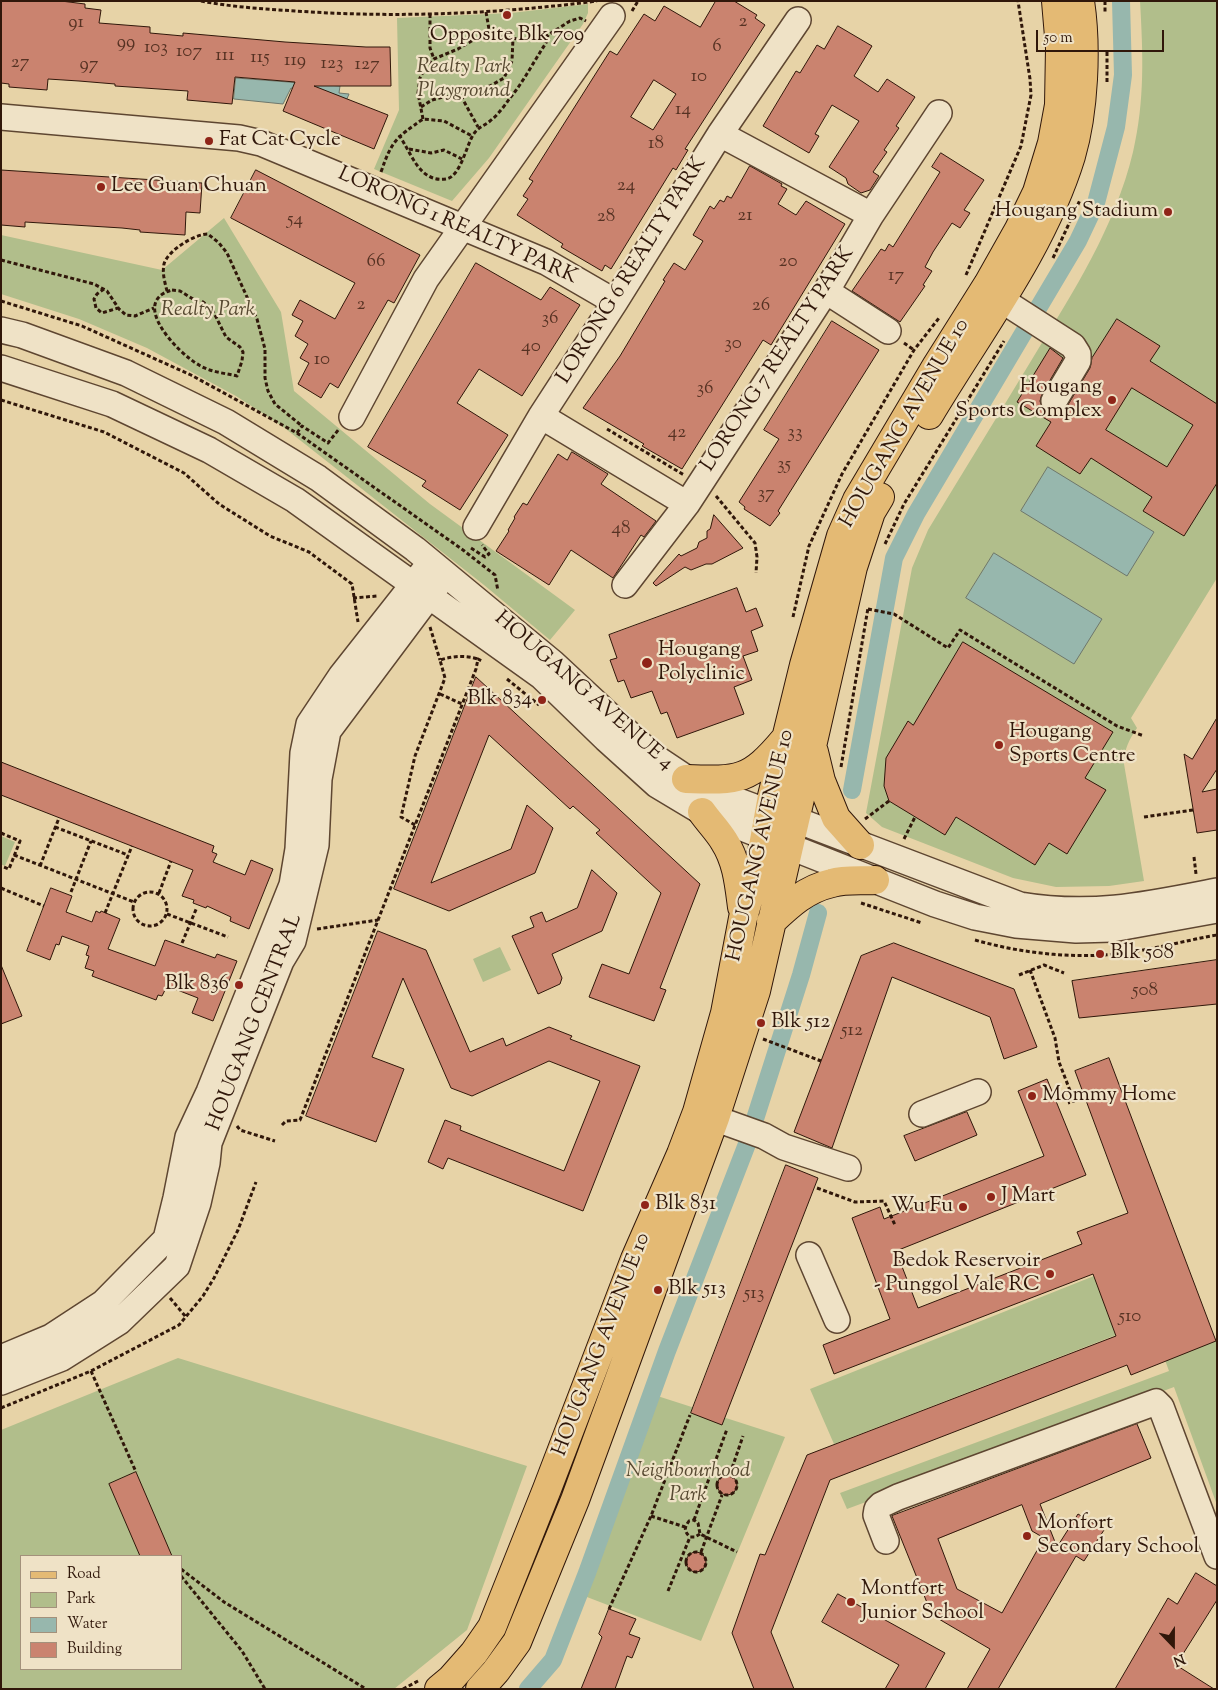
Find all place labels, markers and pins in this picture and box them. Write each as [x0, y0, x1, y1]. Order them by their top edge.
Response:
marker: Opposite Blk 709 [501, 9, 513, 21]
place label: Opposite Blk 709 [430, 23, 584, 49]
place label: Fat Cat Cycle [219, 128, 341, 154]
marker: Fat Cat Cycle [203, 135, 215, 147]
place label: Lee Guan Chuan [111, 174, 267, 200]
marker: Lee Guan Chuan [95, 181, 107, 193]
place label: Hougang Stadium [995, 199, 1158, 225]
marker: Hougang Stadium [1162, 206, 1174, 218]
place label: Hougang Sports Complex [955, 375, 1102, 425]
marker: Hougang Sports Complex [1106, 394, 1118, 406]
place label: Hougang Polyclinic [658, 638, 745, 688]
marker: Hougang Polyclinic [640, 656, 654, 670]
place label: Blk 834 [467, 687, 532, 713]
marker: Blk 834 [536, 694, 548, 706]
place label: Hougang Sports Centre [1009, 720, 1136, 770]
marker: Hougang Sports Centre [993, 739, 1005, 751]
place label: Blk 508 [1110, 941, 1174, 967]
marker: Blk 508 [1094, 948, 1106, 960]
place label: Blk 836 [165, 972, 229, 998]
marker: Blk 836 [233, 979, 245, 991]
place label: Blk 512 [771, 1010, 830, 1036]
marker: Blk 512 [755, 1017, 767, 1029]
place label: Mommy Home [1042, 1083, 1177, 1109]
marker: Mommy Home [1026, 1090, 1038, 1102]
place label: J Mart [1001, 1184, 1055, 1210]
marker: J Mart [985, 1191, 997, 1203]
place label: Blk 831 [655, 1192, 716, 1218]
place label: Wu Fu [891, 1194, 953, 1220]
marker: Blk 831 [639, 1199, 651, 1211]
marker: Wu Fu [957, 1201, 969, 1213]
place label: Bedok Reservoir - Punggol Vale RC [874, 1249, 1040, 1299]
marker: Bedok Reservoir - Punggol Vale RC [1044, 1268, 1056, 1280]
place label: Blk 513 [668, 1277, 726, 1303]
marker: Blk 513 [652, 1284, 664, 1296]
place label: Monfort Secondary School [1037, 1511, 1199, 1561]
marker: Monfort Secondary School [1021, 1530, 1033, 1542]
place label: Montfort Junior School [861, 1577, 984, 1627]
marker: Montfort Junior School [845, 1596, 857, 1608]

